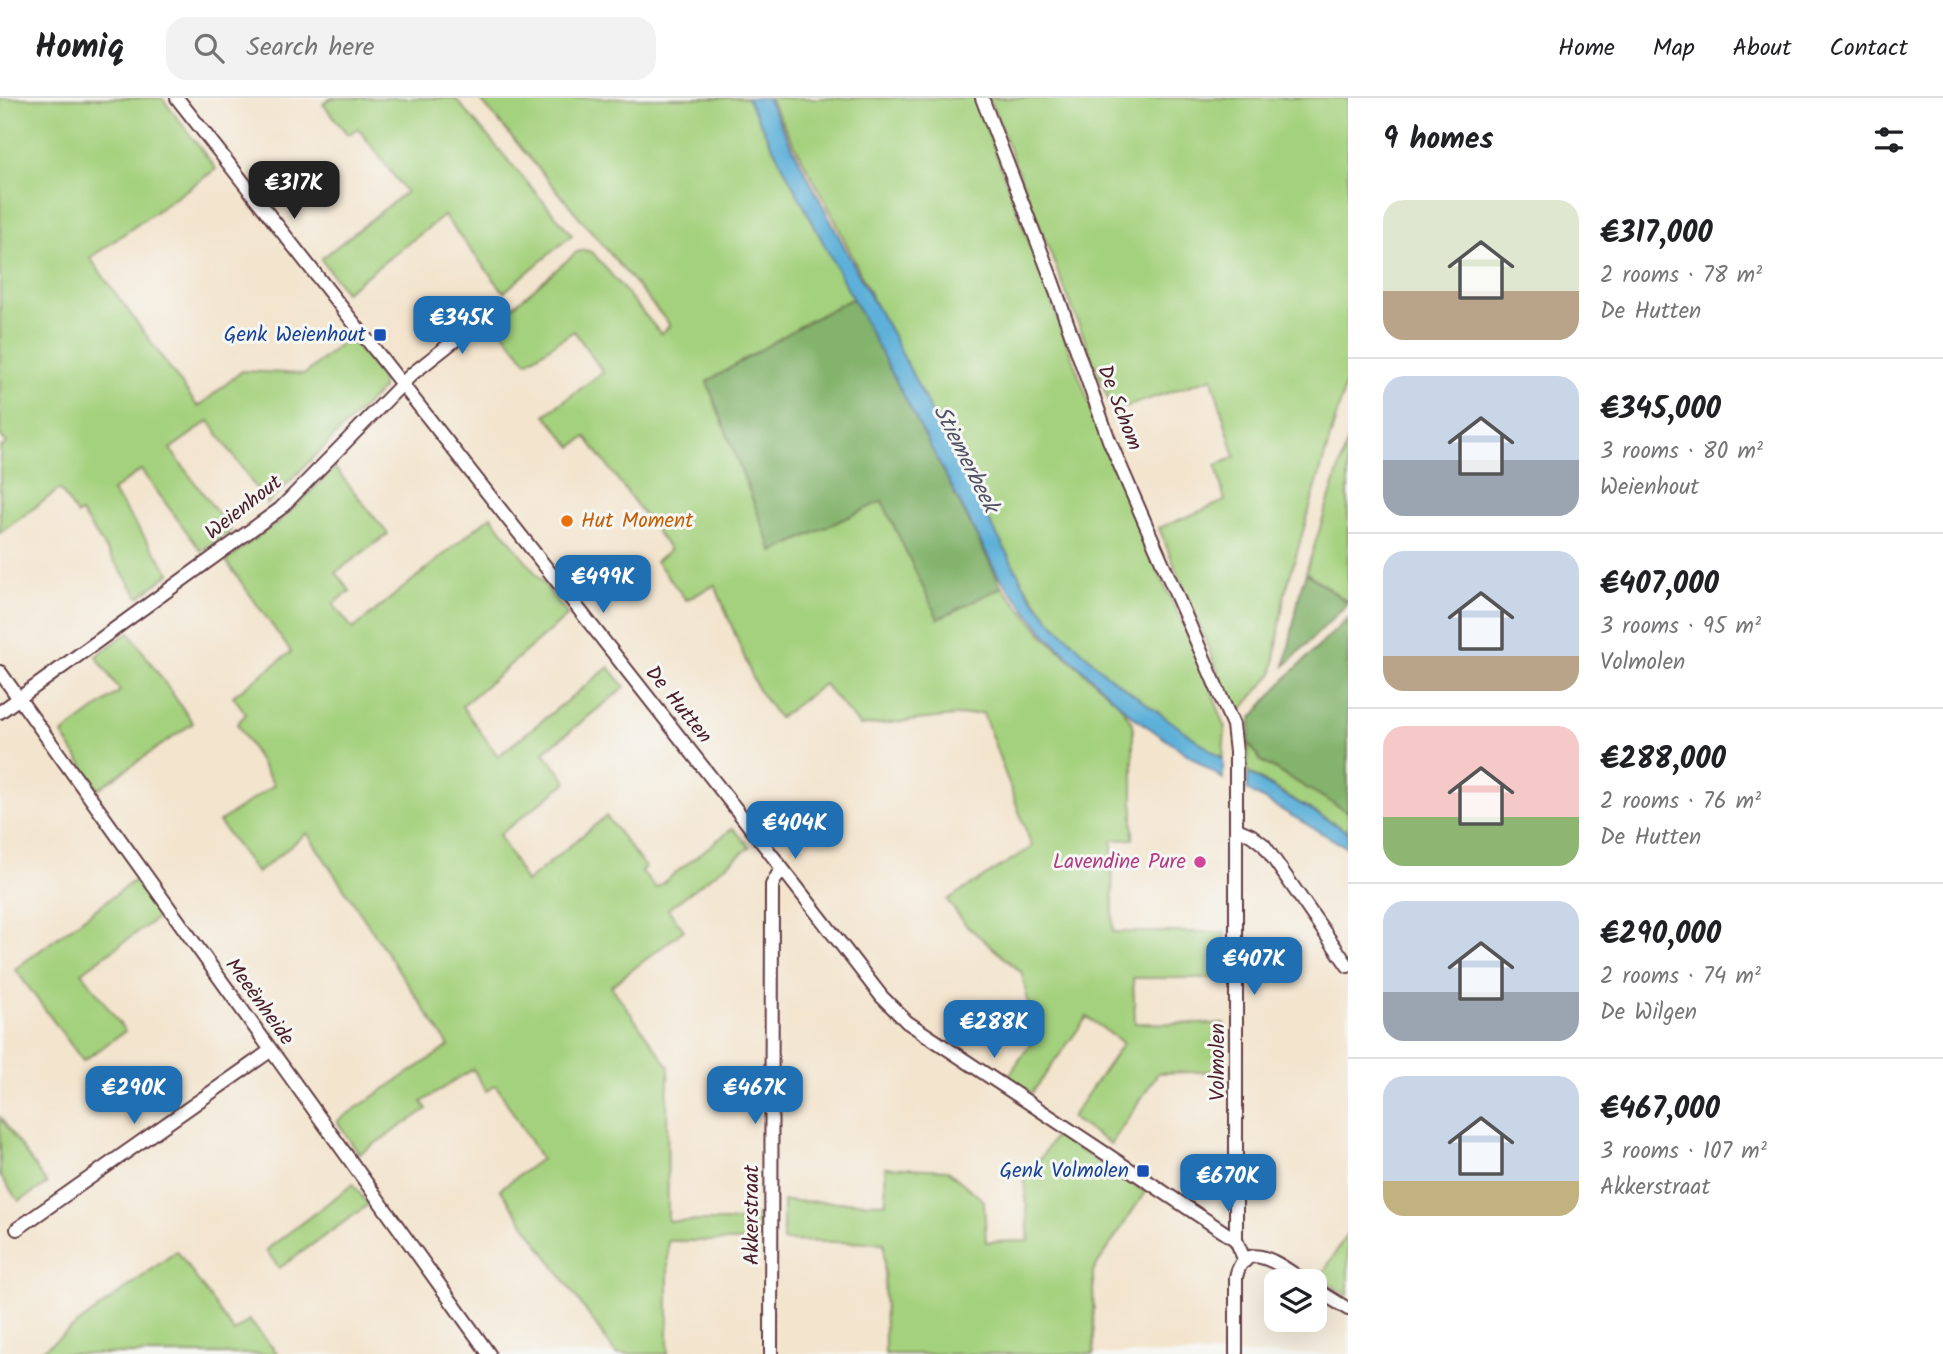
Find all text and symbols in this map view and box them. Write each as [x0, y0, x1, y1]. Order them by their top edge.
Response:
search box [166, 17, 656, 80]
text: Homiq [35, 22, 124, 75]
text: Search here [246, 27, 374, 69]
icon: search [190, 29, 228, 67]
text: Home [1558, 29, 1615, 68]
text: Map [1653, 29, 1695, 68]
text: About [1733, 29, 1791, 68]
text: Contact [1829, 29, 1908, 68]
text: 9 homes [1383, 116, 1494, 164]
icon: filters [1870, 121, 1908, 159]
pin: €317K [245, 162, 343, 221]
text: €317K [265, 166, 323, 202]
text: €317,000 [1600, 210, 1713, 258]
icon: home [1439, 228, 1523, 312]
text: 2 rooms · 78 m² [1600, 258, 1762, 294]
text: De Hutten [1600, 294, 1701, 330]
pin: €345K [413, 296, 511, 356]
text: €345K [429, 301, 495, 337]
place label: Genk Weienhout [224, 319, 367, 352]
marker: Genk Weienhout [372, 327, 388, 343]
street label: De Schom [1088, 360, 1150, 456]
text: €345,000 [1600, 386, 1721, 434]
water label: Stiemerbeek [922, 399, 1009, 522]
icon: home [1439, 404, 1523, 488]
text: 3 rooms · 80 m² [1600, 434, 1763, 470]
street label: Weienhout [198, 467, 291, 549]
text: Weienhout [1600, 470, 1699, 506]
place label: Hut Moment [581, 505, 694, 538]
marker: Hut Moment [559, 513, 575, 529]
pin: €499K [554, 556, 652, 615]
text: €499K [571, 560, 635, 596]
text: €407,000 [1600, 561, 1719, 609]
icon: home [1439, 579, 1523, 663]
text: 3 rooms · 95 m² [1600, 609, 1761, 645]
text: Volmolen [1600, 645, 1685, 681]
street label: De Hutten [636, 659, 720, 751]
text: €288,000 [1600, 736, 1726, 784]
icon: home [1439, 754, 1523, 838]
text: 2 rooms · 76 m² [1600, 784, 1761, 820]
pin: €404K [746, 802, 844, 861]
text: €404K [762, 806, 828, 842]
text: De Hutten [1600, 820, 1701, 856]
place label: Lavendine Pure [1053, 846, 1187, 879]
marker: Lavendine Pure [1192, 854, 1208, 870]
text: €290,000 [1600, 911, 1721, 959]
icon: home [1439, 929, 1523, 1013]
pin: €407K [1205, 937, 1303, 997]
text: €407K [1222, 942, 1286, 978]
street label: Meeënheide [216, 951, 302, 1053]
text: 2 rooms · 74 m² [1600, 959, 1761, 995]
text: De Wilgen [1600, 995, 1697, 1031]
pin: €288K [945, 1000, 1043, 1060]
text: €288K [960, 1005, 1028, 1041]
street label: Volmolen [1202, 1023, 1235, 1101]
pin: €290K [85, 1066, 183, 1126]
pin: €467K [706, 1066, 804, 1126]
text: €290K [101, 1071, 167, 1107]
text: €467K [723, 1071, 787, 1107]
text: €467,000 [1600, 1086, 1720, 1134]
icon: home [1439, 1104, 1523, 1188]
text: 3 rooms · 107 m² [1600, 1134, 1767, 1170]
pin: €670K [1179, 1154, 1277, 1214]
place label: Genk Volmolen [999, 1155, 1129, 1188]
text: €670K [1196, 1159, 1260, 1195]
marker: Genk Volmolen [1135, 1163, 1151, 1179]
street label: Akkerstraat [736, 1164, 769, 1265]
text: Akkerstraat [1600, 1170, 1710, 1206]
map controls [1264, 1269, 1327, 1332]
button: layers [1264, 1269, 1327, 1332]

